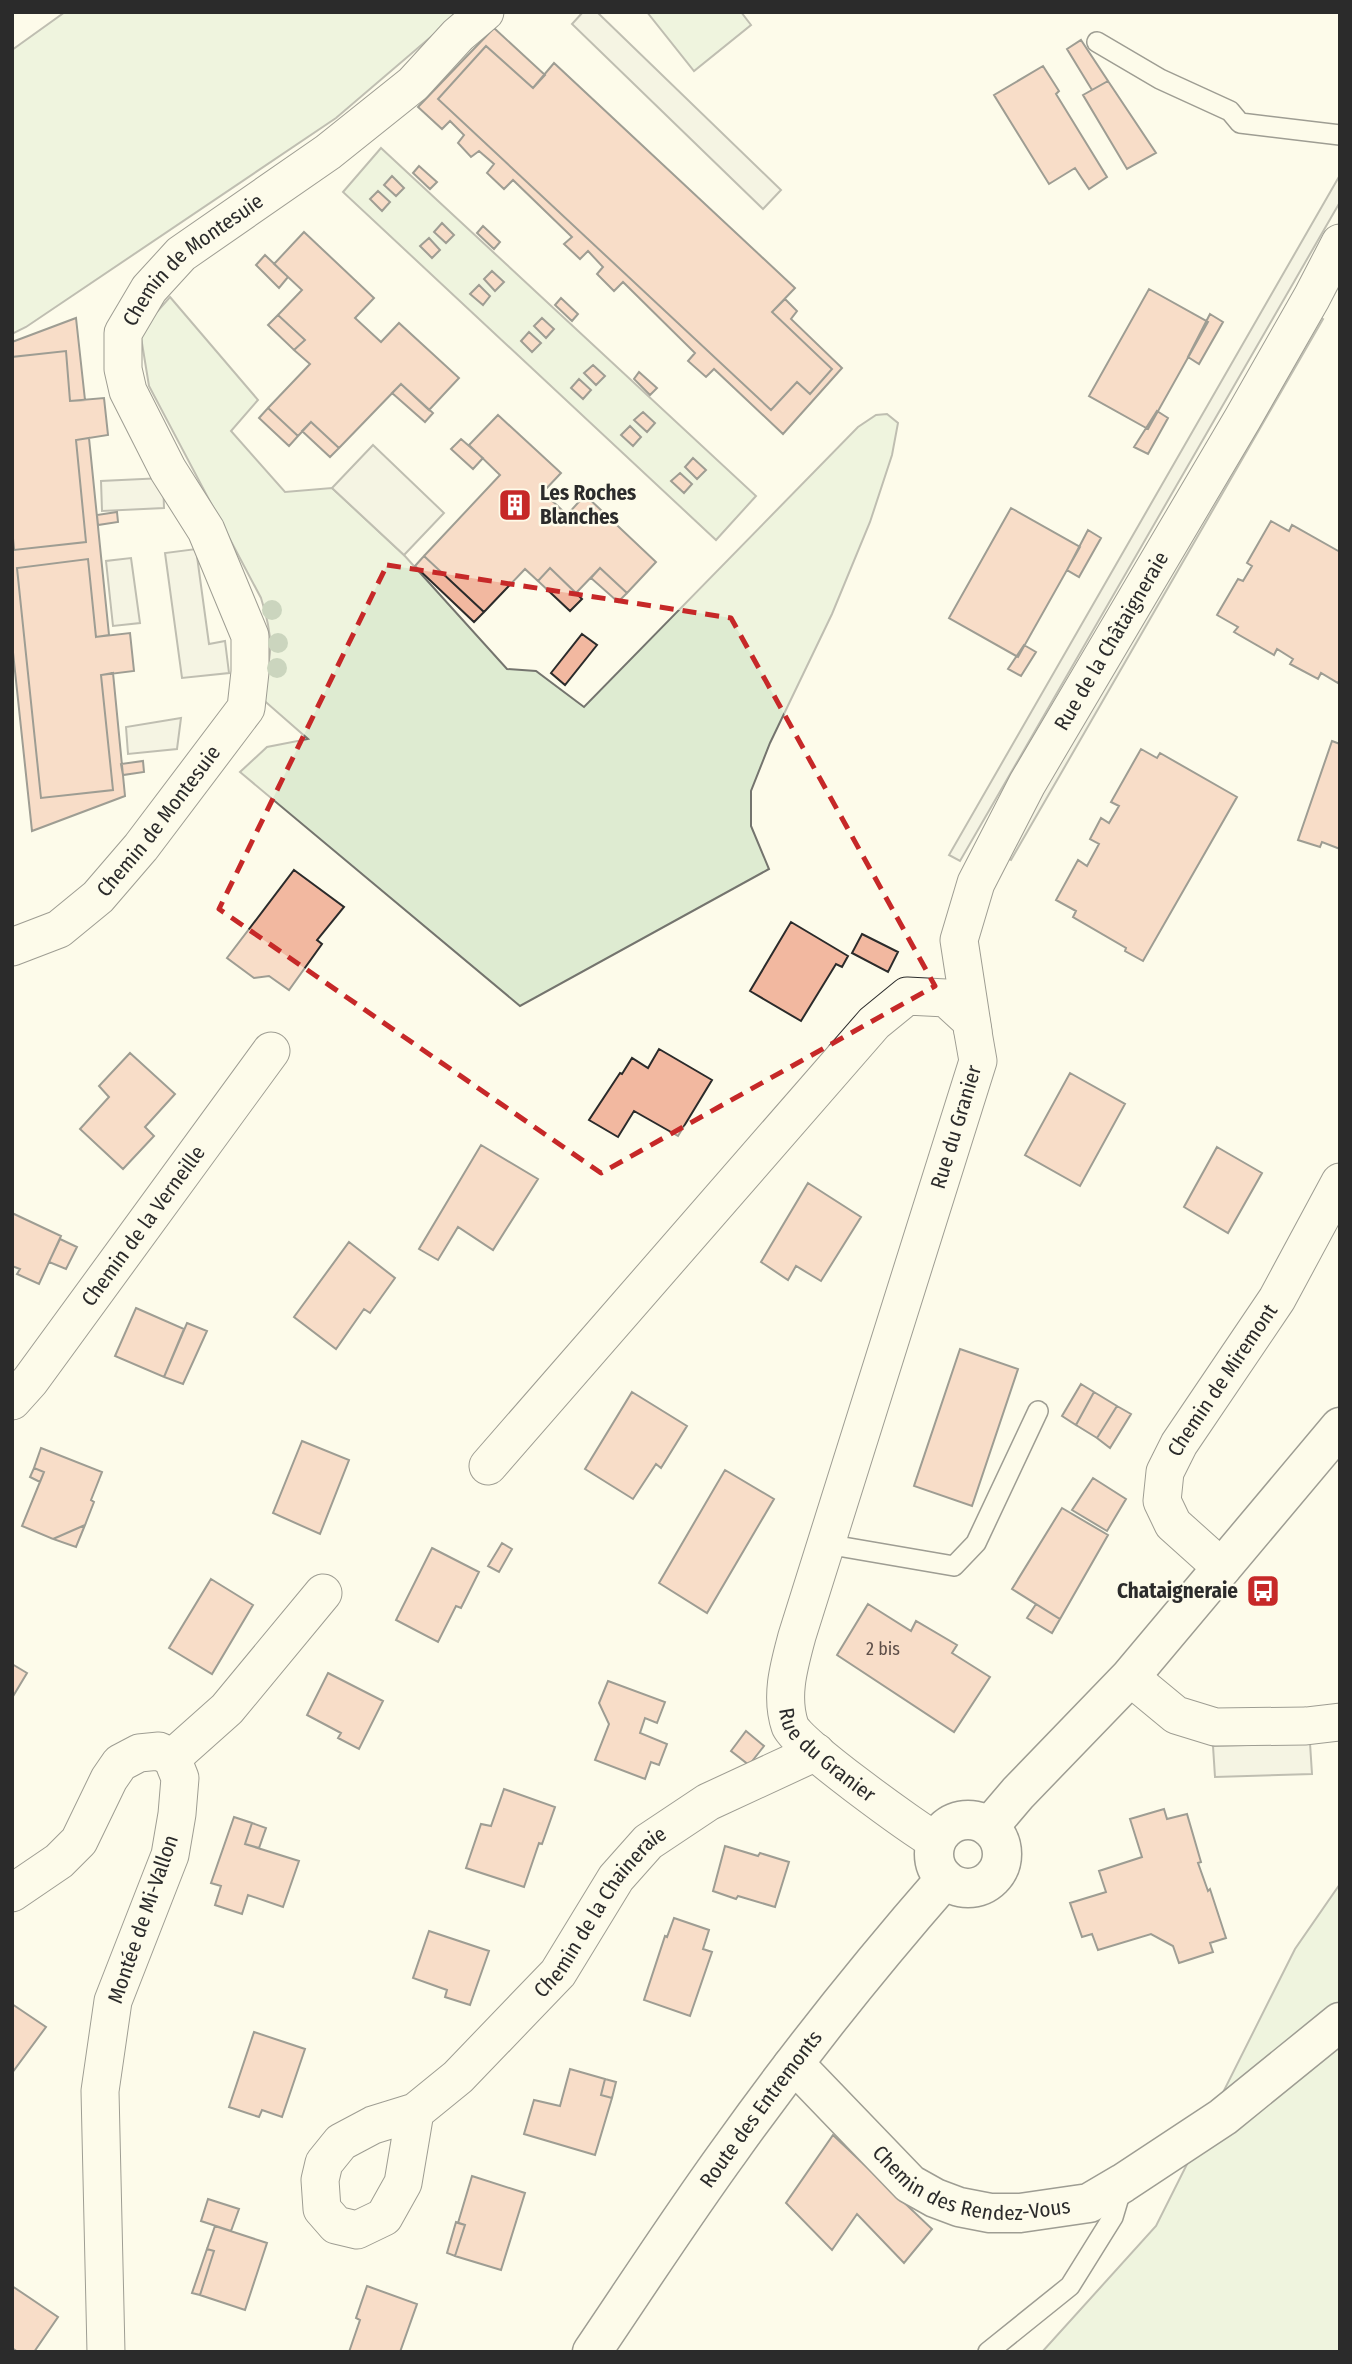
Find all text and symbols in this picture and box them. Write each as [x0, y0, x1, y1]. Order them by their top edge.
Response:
street label: Chemin de Montesuie [117, 188, 268, 331]
place label: Les Roches Blanches [540, 480, 636, 530]
building icon: Les Roches Blanches [496, 486, 534, 524]
street label: Rue de la Châtaigneraie [1049, 547, 1174, 735]
street label: Chemin de Montesuie [91, 740, 226, 902]
street label: Rue du Granier [925, 1061, 987, 1192]
street label: Chemin de la Verneille [76, 1140, 211, 1311]
street label: Chemin de Miremont [1162, 1299, 1283, 1461]
bus stop icon: Chataigneraie [1244, 1572, 1282, 1610]
place label: Chataigneraie [1117, 1578, 1238, 1604]
house number: 2 bis [866, 1638, 900, 1660]
street label: Rue du Granier [773, 1706, 881, 1808]
street label: Chemin de la Chaineraie [528, 1821, 671, 2003]
street label: Montée de Mi-Vallon [102, 1831, 184, 2007]
street label: Route des Entremonts [694, 2025, 828, 2193]
street label: Chemin des Rendez-Vous [867, 2140, 1072, 2226]

